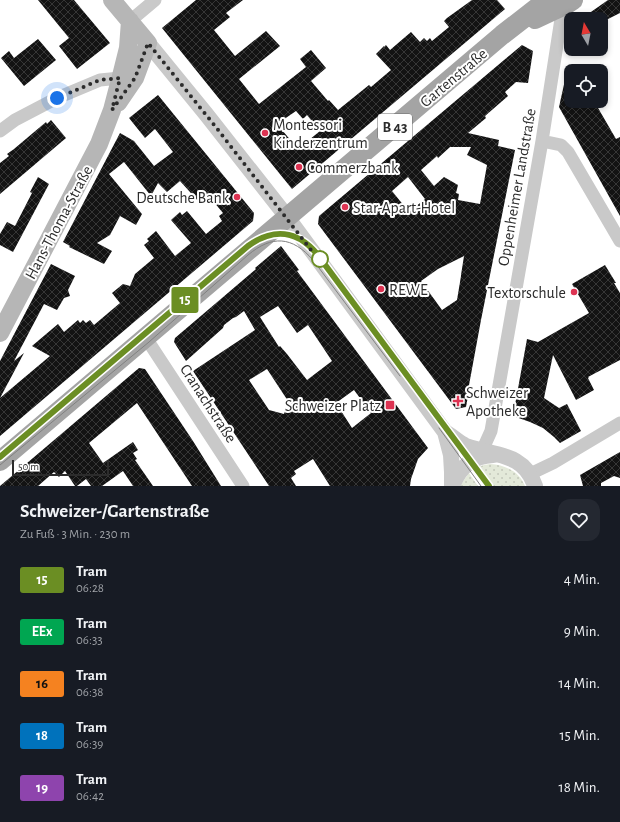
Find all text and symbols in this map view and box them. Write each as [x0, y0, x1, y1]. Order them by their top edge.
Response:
north arrow [564, 12, 608, 56]
map controls [564, 12, 608, 108]
street label: Gartenstraße [417, 45, 490, 110]
button: locate [564, 64, 608, 108]
your location [47, 88, 67, 108]
street label: Oppenheimer Landstraße [495, 107, 539, 267]
road number: B 43 [378, 114, 412, 140]
place label: Montessori Kinderzentrum [273, 117, 368, 151]
marker: Montessori Kinderzentrum [260, 128, 270, 138]
place label: Commerzbank [307, 160, 399, 176]
marker: Commerzbank [294, 162, 304, 172]
street label: Hans-Thoma-Straße [22, 163, 96, 282]
place label: Deutsche Bank [136, 190, 230, 206]
marker: Deutsche Bank [232, 192, 242, 202]
place label: Star-Apart-Hotel [353, 200, 455, 216]
marker: Star-Apart-Hotel [340, 202, 350, 212]
unlabelled marker [311, 250, 329, 268]
place label: REWE [389, 282, 428, 298]
marker: REWE [376, 284, 386, 294]
place label: Textorschule [487, 285, 566, 301]
line badge: 15 [167, 287, 203, 313]
marker: Textorschule [569, 287, 579, 297]
text: 15 [179, 293, 191, 307]
street label: Cranachstraße [177, 361, 239, 446]
place label: Schweizer Apotheke [466, 385, 529, 419]
marker: Schweizer Apotheke [453, 396, 463, 406]
place label: Schweizer Platz [285, 398, 381, 414]
marker: Schweizer Platz [384, 399, 396, 411]
scale bar [12, 458, 109, 477]
text: 50 m [18, 461, 39, 472]
button: heart [558, 499, 600, 541]
text: Schweizer-/Gartenstraße [20, 502, 209, 521]
text: Zu Fuß · 3 Min. · 230 m [20, 528, 130, 541]
text: Tram [76, 564, 107, 579]
text: 4 Min. [564, 572, 600, 587]
text: 15 [36, 573, 48, 587]
text: 06:28 [76, 582, 104, 595]
text: Tram [76, 616, 107, 631]
text: 9 Min. [564, 624, 600, 639]
text: EEx [32, 625, 52, 639]
text: 06:33 [76, 634, 103, 647]
text: Tram [76, 668, 107, 683]
text: 14 Min. [559, 676, 600, 691]
text: 16 [36, 677, 48, 691]
text: 06:38 [76, 686, 103, 699]
text: Tram [76, 720, 107, 735]
text: 15 Min. [559, 728, 600, 743]
text: 18 [36, 729, 48, 743]
text: 06:39 [76, 738, 103, 751]
text: Tram [76, 772, 107, 787]
text: 18 Min. [559, 780, 600, 795]
text: 19 [36, 781, 48, 795]
text: 06:42 [76, 790, 104, 803]

